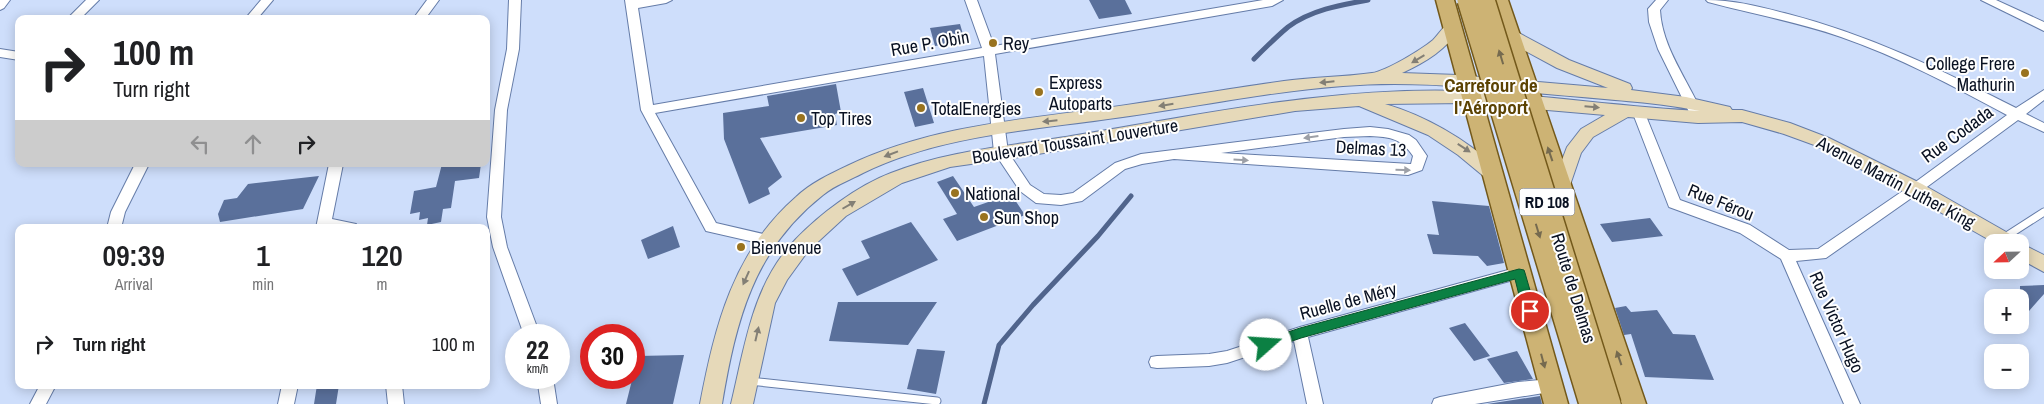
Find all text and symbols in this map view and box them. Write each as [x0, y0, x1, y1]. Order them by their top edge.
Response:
street label: Rue P. Obin [889, 24, 971, 62]
text: 100 m [113, 29, 194, 76]
place label: Rey [1003, 31, 1030, 56]
icon: right [30, 35, 95, 100]
marker: Rey [987, 37, 999, 49]
one-way arrow [1497, 49, 1505, 64]
place label: College Frere Mathurin [1926, 51, 2015, 97]
one-way arrow [1412, 54, 1425, 63]
marker: College Frere Mathurin [2019, 67, 2031, 79]
place label: Express Autoparts [1048, 70, 1112, 116]
district label: Carrefour de l'Aéroport [1444, 72, 1538, 120]
text: Turn right [113, 74, 190, 104]
one-way arrow [1318, 78, 1334, 86]
marker: Express Autoparts [1033, 86, 1045, 98]
place label: TotalEnergies [931, 96, 1021, 121]
street label: Rue Codada [1916, 100, 1998, 168]
one-way arrow [1157, 101, 1173, 109]
marker: TotalEnergies [915, 102, 927, 114]
one-way arrow [1584, 103, 1600, 111]
place label: Top Tires [811, 106, 872, 131]
marker: Top Tires [795, 112, 807, 124]
street label: Boulevard Toussaint Louverture [970, 112, 1180, 170]
one-way arrow [1041, 117, 1057, 125]
street label: Avenue Martin Luther King [1811, 129, 1980, 235]
icon: left [186, 130, 214, 158]
icon: ahead [239, 130, 267, 158]
icon: right [292, 130, 320, 158]
one-way arrow [1302, 133, 1318, 141]
street label: Delmas 13 [1335, 134, 1407, 162]
one-way arrow [1457, 144, 1470, 153]
one-way arrow [1546, 146, 1554, 161]
one-way arrow [883, 150, 898, 158]
one-way arrow [1233, 156, 1249, 164]
one-way arrow [1395, 166, 1411, 174]
street label: Rue Férou [1684, 177, 1758, 227]
place label: National [965, 181, 1020, 206]
marker: National [949, 187, 961, 199]
road number: RD 108 [1520, 188, 1574, 216]
one-way arrow [843, 201, 856, 210]
place label: Sun Shop [994, 205, 1059, 230]
marker: Sun Shop [978, 211, 990, 223]
one-way arrow [1534, 224, 1542, 239]
street label: Route de Delmas [1545, 230, 1603, 346]
north arrow [1984, 234, 2029, 279]
map controls [1984, 234, 2029, 389]
text: 09:39 [102, 235, 165, 275]
text: 1 [256, 235, 270, 275]
text: 120 [362, 235, 403, 275]
place label: Bienvenue [751, 235, 822, 260]
marker: Bienvenue [735, 241, 747, 253]
street label: Rue Victor Hugo [1803, 267, 1871, 377]
one-way arrow [741, 271, 749, 285]
text: Arrival [115, 273, 153, 295]
text: min [252, 273, 274, 295]
text: m [377, 273, 388, 295]
street label: Ruelle de Méry [1297, 276, 1400, 326]
button: + [1984, 289, 2029, 334]
pin [1509, 290, 1551, 332]
icon: arrive [1516, 297, 1544, 325]
position arrow [1239, 318, 1291, 370]
speed limit sign: 30 [580, 324, 645, 389]
one-way arrow [753, 326, 761, 341]
icon: right [30, 330, 58, 358]
text: Turn right [73, 331, 145, 357]
text: 100 m [432, 331, 475, 357]
text: 22 [526, 333, 549, 367]
button: − [1984, 344, 2029, 389]
one-way arrow [1615, 350, 1622, 365]
one-way arrow [1540, 354, 1548, 369]
text: km/h [527, 361, 548, 377]

